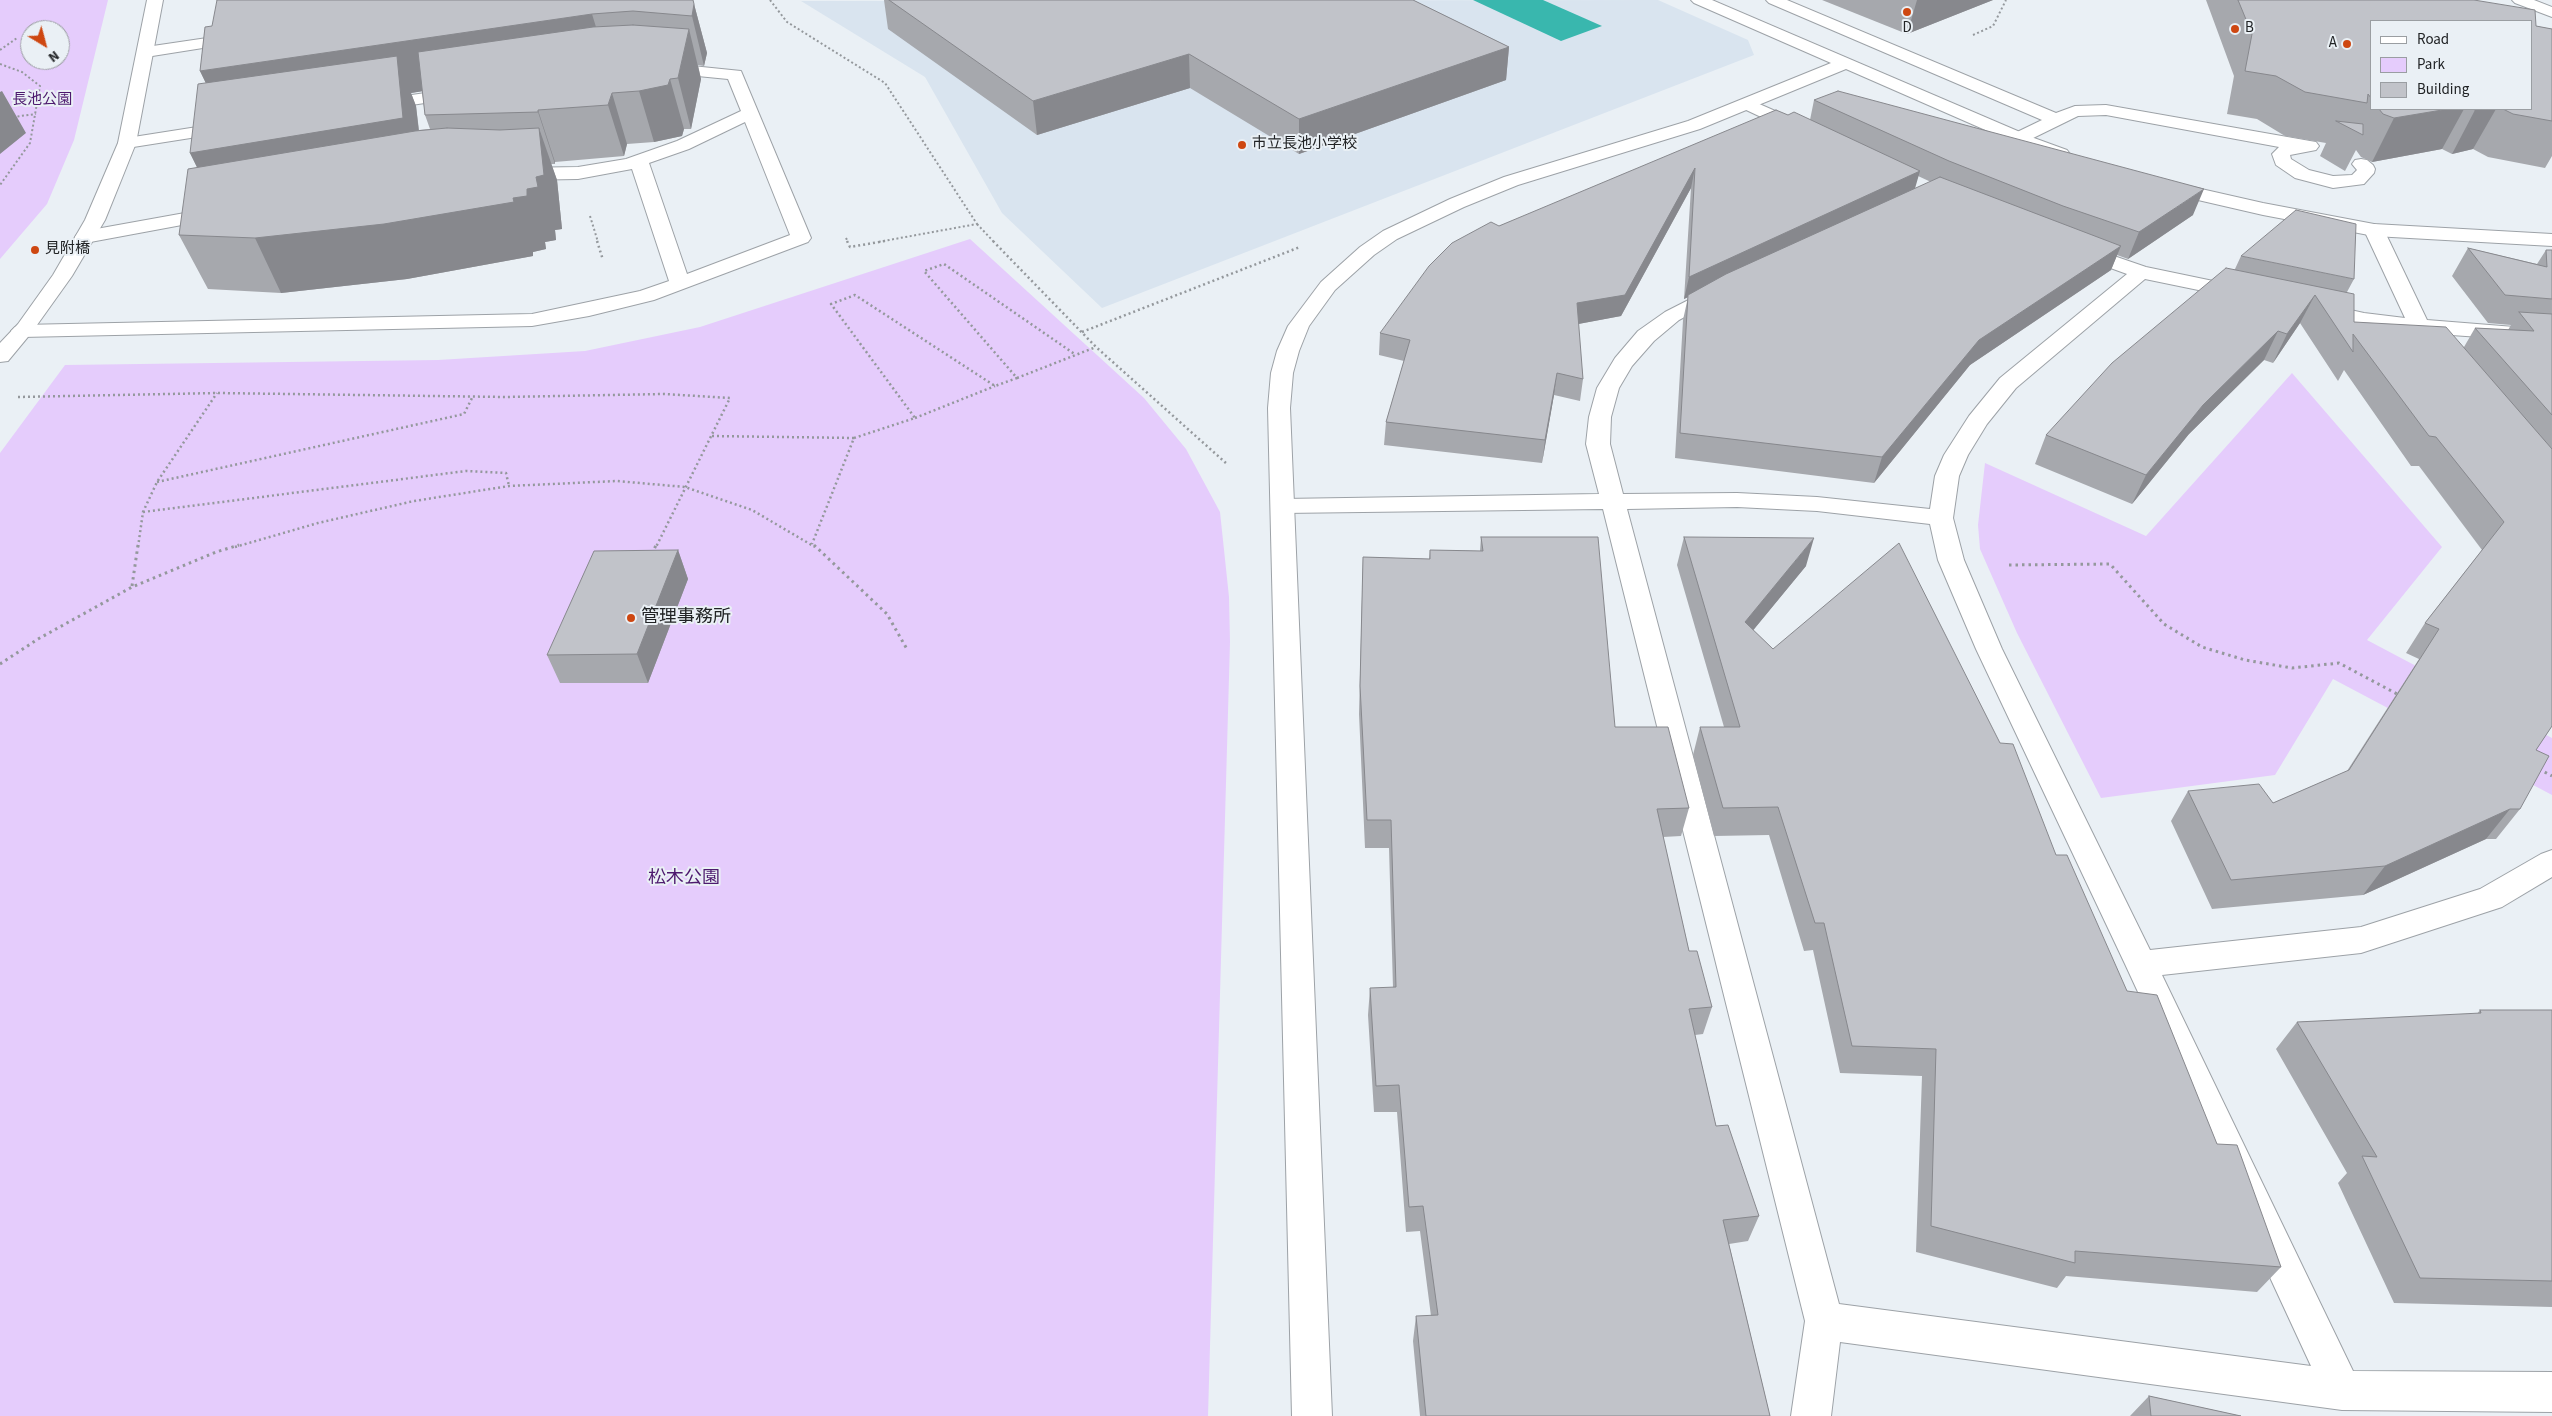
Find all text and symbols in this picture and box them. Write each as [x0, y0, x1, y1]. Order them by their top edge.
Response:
marker: D [1901, 6, 1913, 18]
north arrow [20, 20, 70, 70]
place label: D [1902, 20, 1912, 38]
place label: B [2245, 20, 2254, 38]
legend [2370, 20, 2532, 110]
marker: B [2229, 23, 2241, 35]
text: Road [2417, 29, 2449, 50]
place label: A [2329, 35, 2337, 53]
marker: A [2341, 38, 2353, 50]
text: N [44, 45, 63, 67]
text: Park [2417, 54, 2445, 75]
text: Building [2417, 79, 2469, 100]
park label: 長池公園 [12, 92, 72, 110]
place label: 市立長池小学校 [1252, 136, 1357, 154]
marker: 市立長池小学校 [1236, 139, 1248, 151]
place label: 見附橋 [45, 241, 90, 259]
marker: 見附橋 [29, 244, 41, 256]
place label: 管理事務所 [641, 607, 731, 629]
marker: 管理事務所 [625, 612, 637, 624]
park label: 松木公園 [648, 868, 720, 890]

